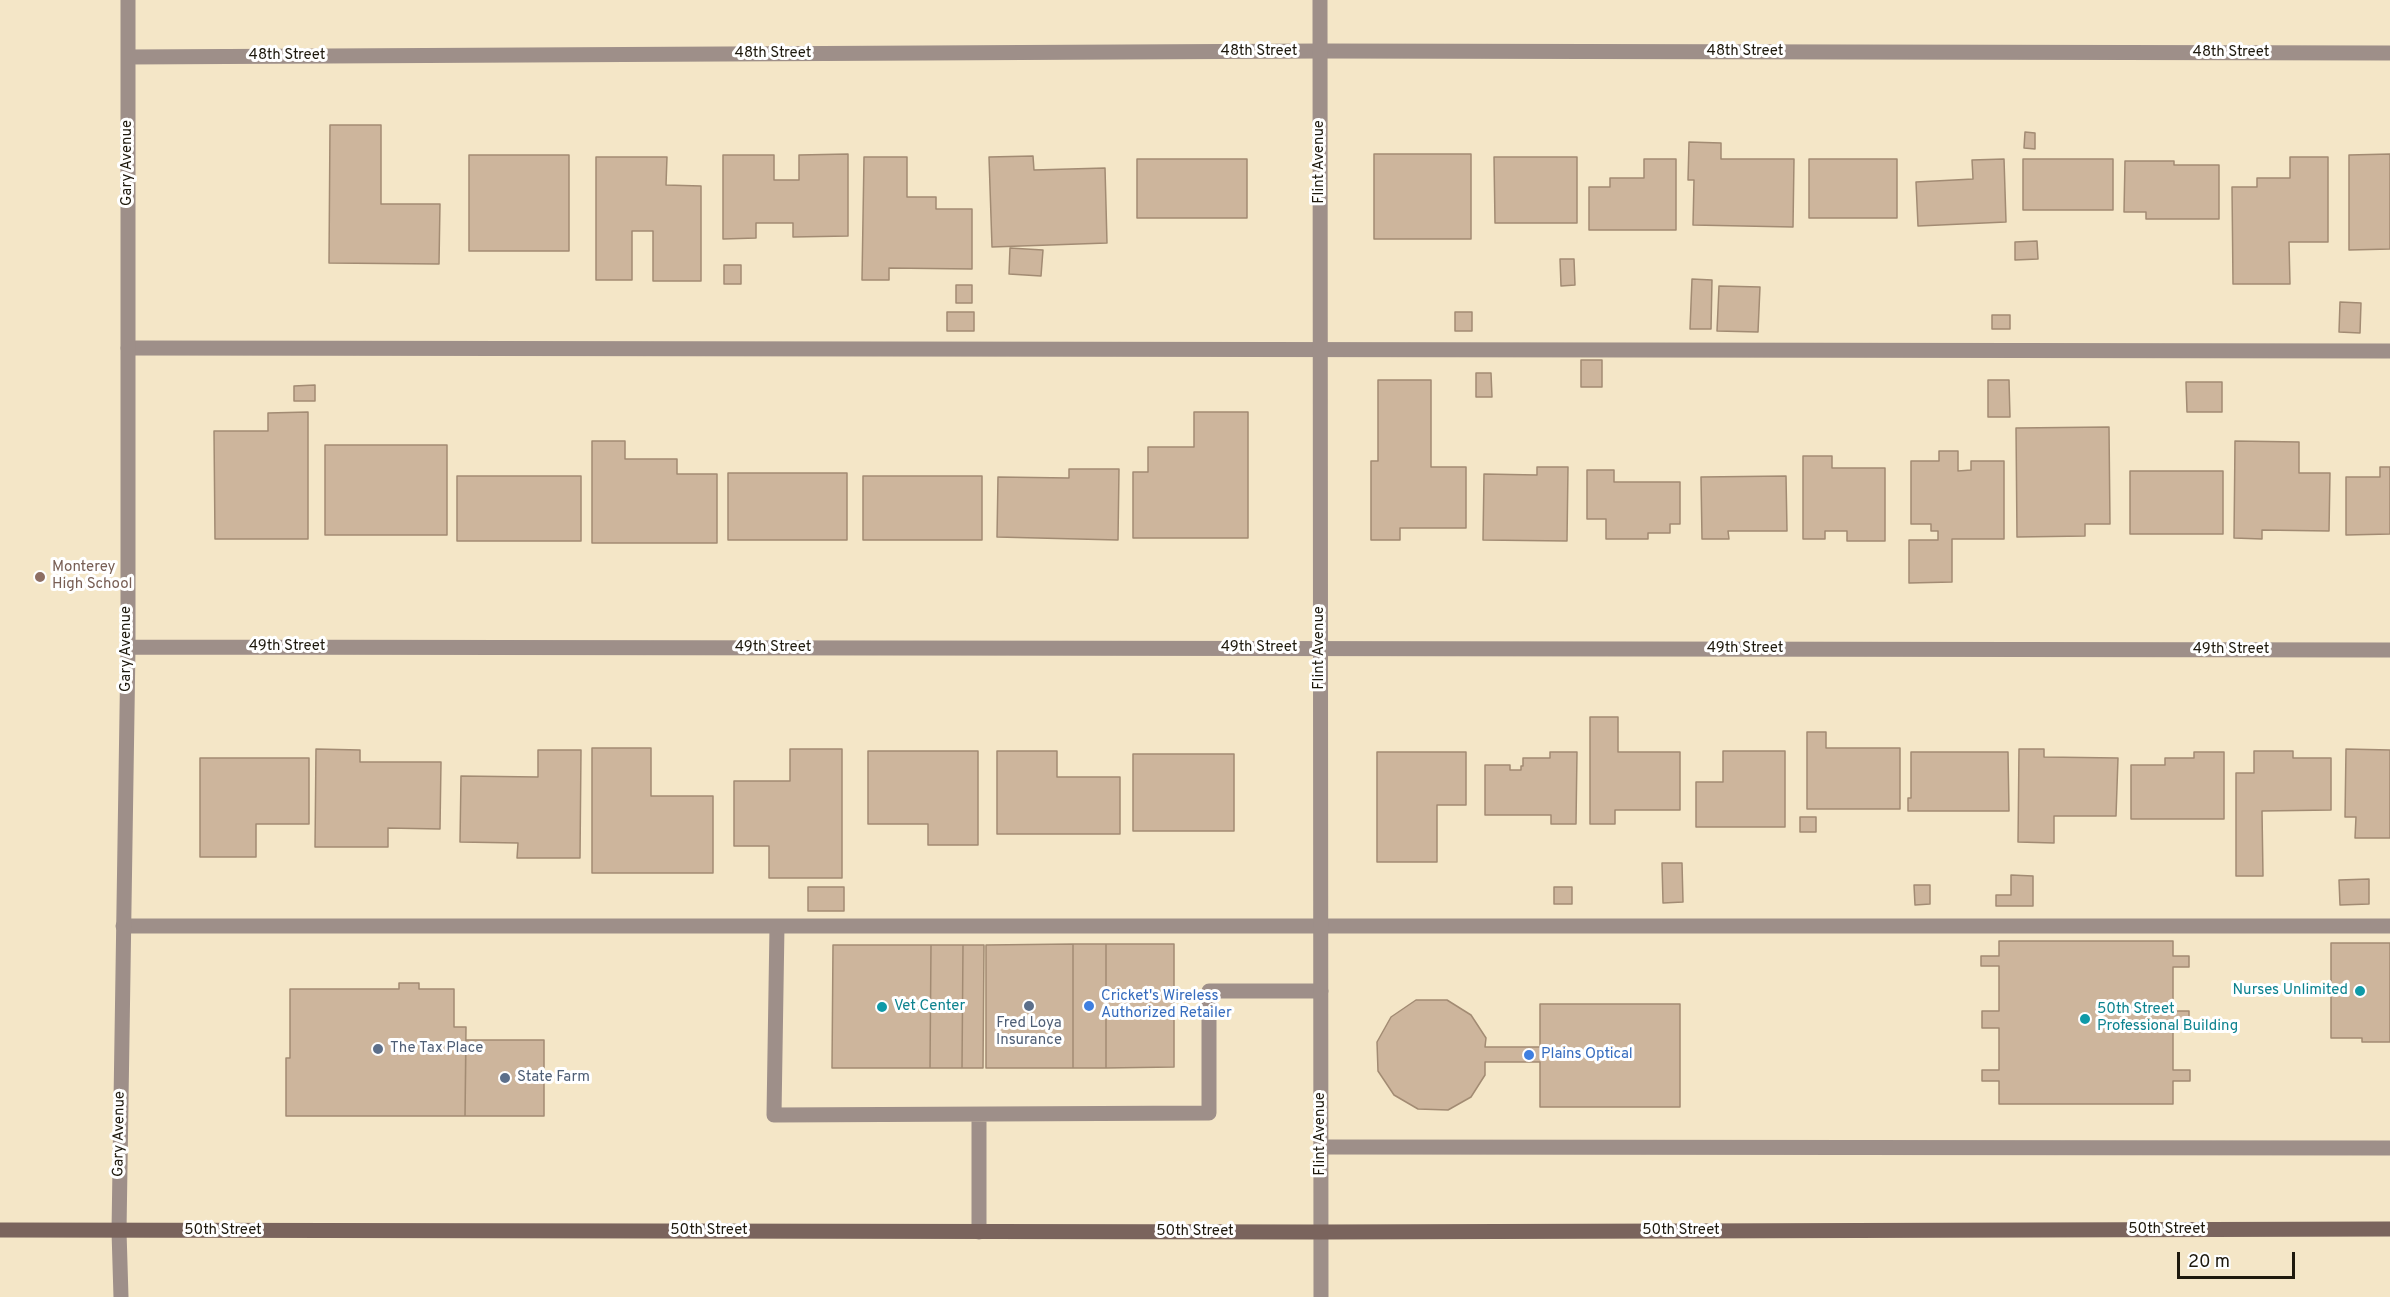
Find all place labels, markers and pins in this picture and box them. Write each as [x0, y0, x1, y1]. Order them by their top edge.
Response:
place label: Monterey High School [52, 559, 133, 594]
marker: Monterey High School [33, 570, 47, 584]
place label: Nurses Unlimited [2232, 982, 2348, 1000]
marker: Nurses Unlimited [2353, 984, 2367, 998]
place label: Cricket's Wireless Authorized Retailer [1101, 988, 1232, 1023]
place label: Vet Center [894, 998, 965, 1016]
marker: Fred Loya Insurance [1022, 999, 1036, 1013]
marker: Cricket's Wireless Authorized Retailer [1082, 999, 1096, 1013]
marker: Vet Center [875, 1000, 889, 1014]
place label: 50th Street Professional Building [2097, 1001, 2238, 1036]
marker: 50th Street Professional Building [2078, 1012, 2092, 1026]
place label: Fred Loya Insurance [996, 1015, 1062, 1050]
place label: The Tax Place [390, 1040, 483, 1058]
marker: The Tax Place [371, 1042, 385, 1056]
place label: Plains Optical [1541, 1046, 1633, 1064]
marker: Plains Optical [1522, 1048, 1536, 1062]
place label: State Farm [517, 1069, 590, 1087]
marker: State Farm [498, 1071, 512, 1085]

